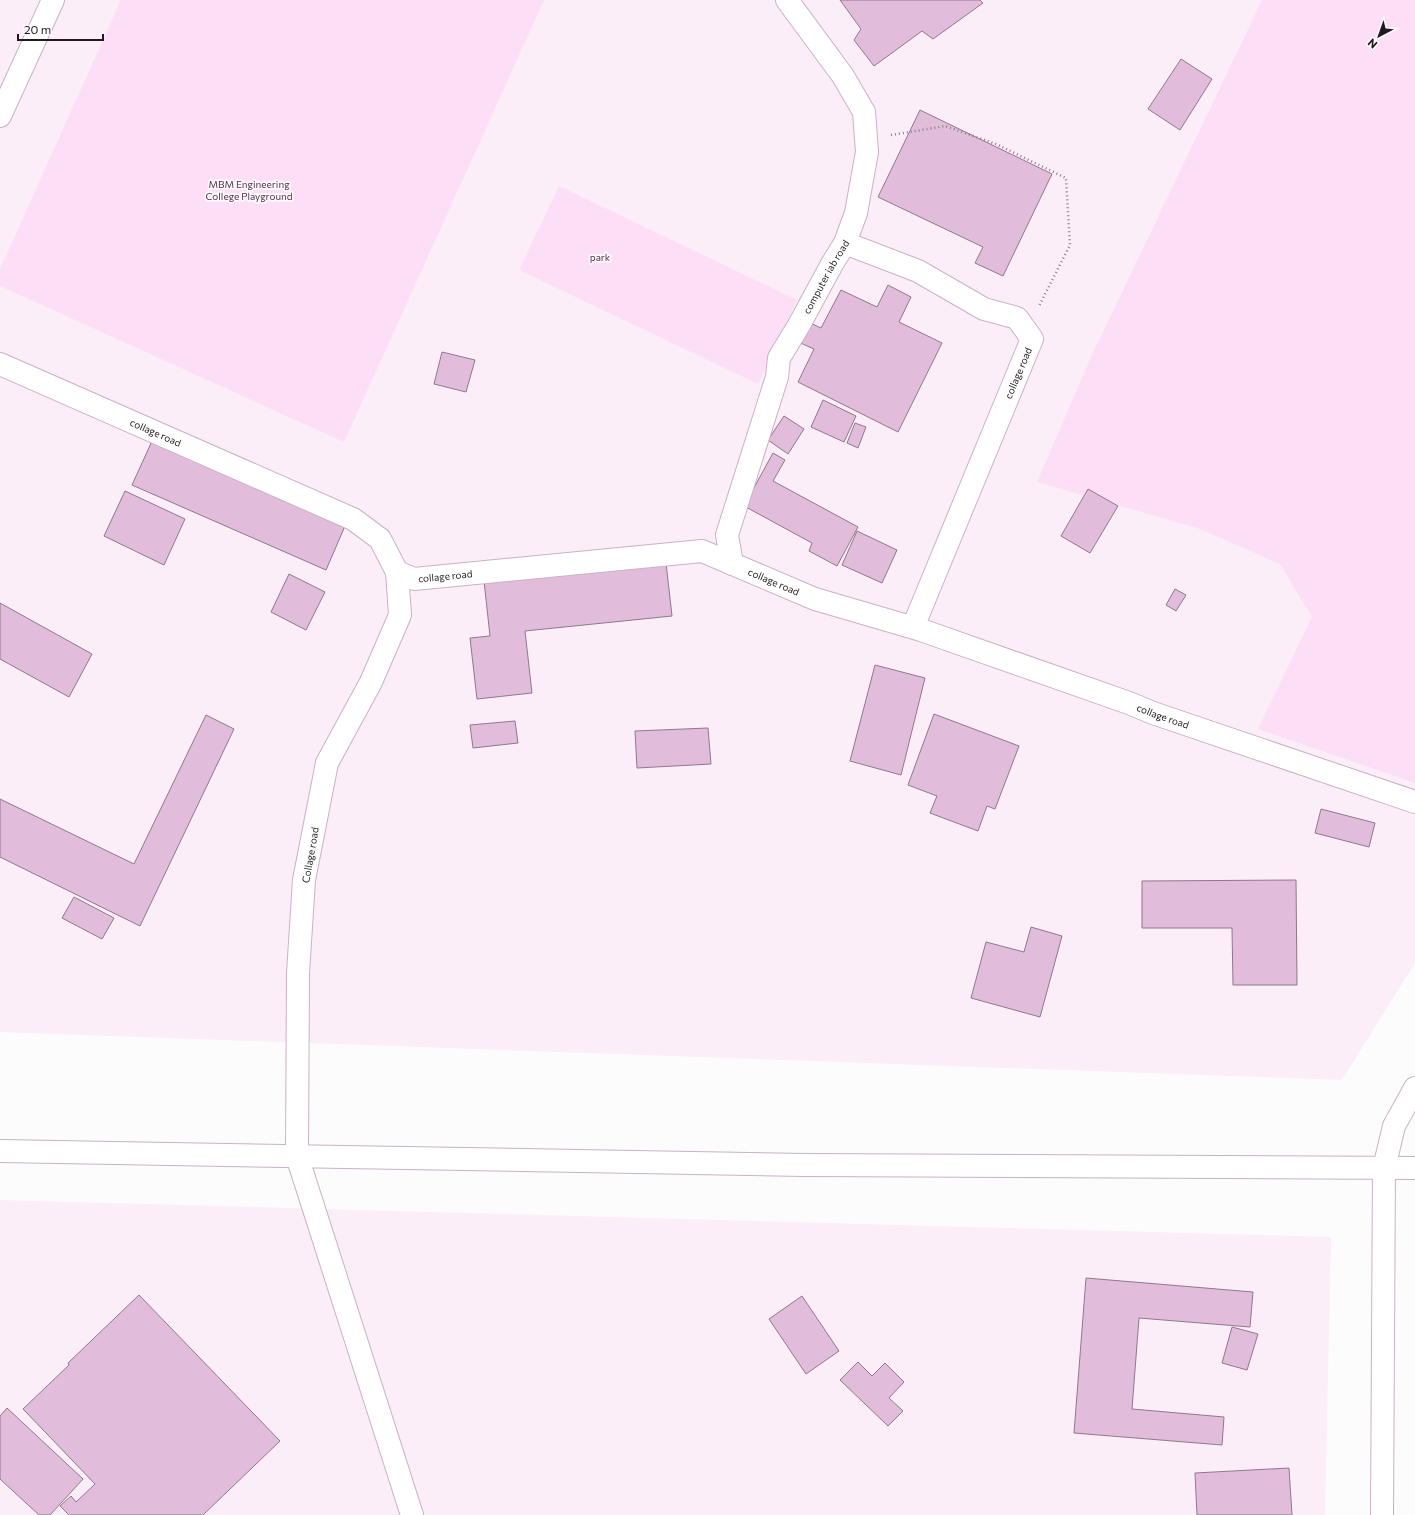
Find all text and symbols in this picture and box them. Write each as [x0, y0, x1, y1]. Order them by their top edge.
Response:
scale bar [18, 16, 103, 42]
north arrow [1359, 16, 1399, 56]
text: 20 m [24, 22, 51, 36]
text: N [1365, 36, 1379, 52]
park label: MBM Engineering College Playground [206, 178, 293, 202]
street label: computer iab road [800, 237, 852, 316]
park label: park [590, 251, 611, 263]
street label: collage road [1002, 345, 1034, 400]
street label: collage road [128, 416, 183, 449]
street label: collage road [746, 565, 801, 598]
street label: collage road [417, 567, 473, 585]
street label: collage road [1135, 701, 1191, 731]
street label: Collage road [299, 826, 321, 884]

